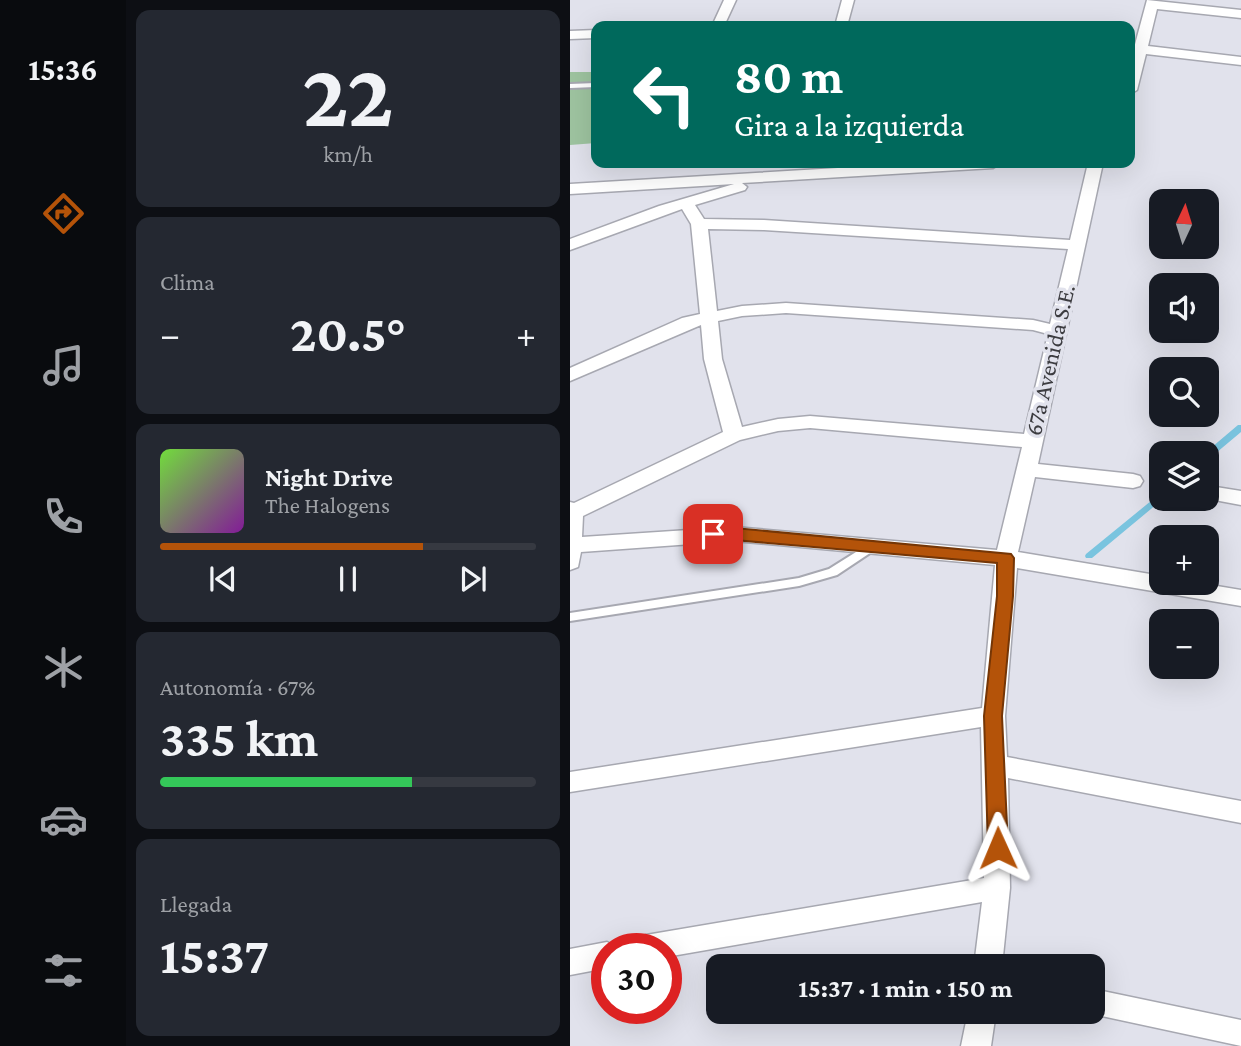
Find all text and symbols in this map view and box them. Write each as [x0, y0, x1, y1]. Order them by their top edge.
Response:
text: 22 [302, 44, 394, 146]
icon: left [619, 49, 710, 140]
text: 80 m [734, 49, 843, 104]
text: 15:36 [28, 51, 98, 87]
text: Gira a la izquierda [734, 107, 964, 143]
text: km/h [323, 141, 373, 167]
icon: directions [39, 189, 88, 238]
north arrow [1149, 189, 1219, 259]
map controls [1149, 189, 1219, 679]
text: Clima [160, 269, 215, 295]
button: sound [1149, 273, 1219, 343]
street label: 67a Avenida S.E. [1019, 282, 1080, 438]
text: 20.5° [290, 304, 406, 362]
text: − [160, 313, 180, 355]
text: + [516, 313, 536, 355]
icon: music [39, 341, 88, 390]
button: search [1149, 357, 1219, 427]
button: layers [1149, 441, 1219, 511]
text: Night Drive [265, 463, 393, 492]
icon: phone [39, 492, 88, 541]
text: The Halogens [265, 492, 390, 518]
pin [683, 504, 743, 564]
icon: arrive [694, 515, 732, 553]
button: + [1149, 525, 1219, 595]
icon: previous [204, 560, 242, 598]
icon: pause [329, 560, 367, 598]
icon: next [454, 560, 492, 598]
button: − [1149, 609, 1219, 679]
icon: climate [39, 643, 88, 692]
text: Autonomía · 67% [160, 674, 315, 700]
text: 335 km [160, 709, 318, 767]
icon: car [39, 795, 88, 844]
position arrow [961, 811, 1035, 885]
text: Llegada [160, 891, 232, 917]
text: 15:37 [160, 926, 269, 984]
speed limit sign: 30 [591, 933, 682, 1024]
icon: filters [39, 946, 88, 995]
text: 15:37 · 1 min · 150 m [798, 974, 1013, 1003]

